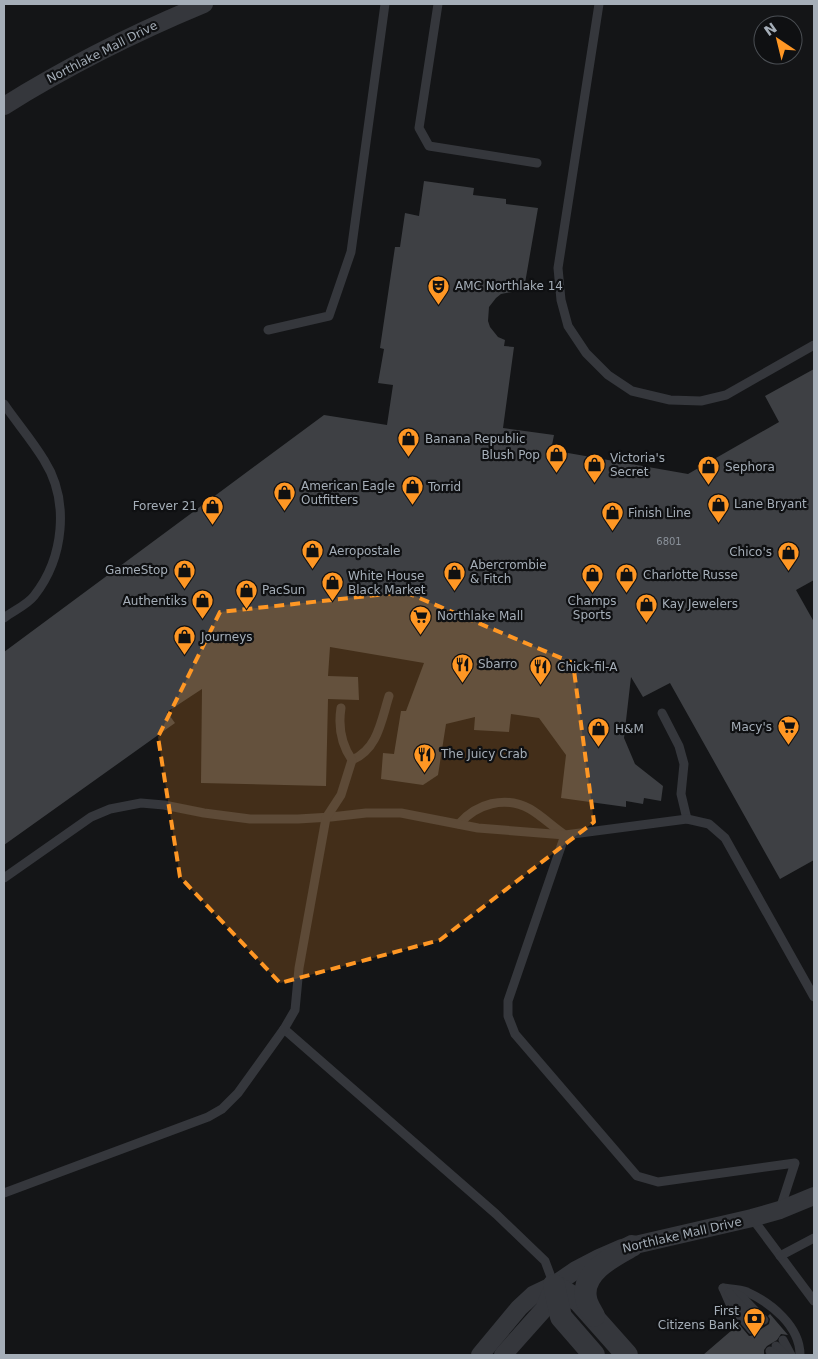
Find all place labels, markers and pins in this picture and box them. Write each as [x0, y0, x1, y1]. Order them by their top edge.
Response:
theatre icon: AMC Northlake 14 [427, 274, 451, 305]
place label: AMC Northlake 14 [455, 279, 563, 293]
shop icon: Banana Republic [397, 427, 421, 458]
place label: Banana Republic [425, 432, 526, 446]
shop icon: Blush Pop [544, 443, 568, 474]
place label: Blush Pop [481, 448, 540, 462]
place label: Victoria's Secret [610, 451, 665, 479]
shop icon: Victoria's Secret [582, 453, 606, 484]
shop icon: Sephora [697, 455, 721, 486]
place label: Sephora [725, 460, 775, 474]
shop icon: Torrid [400, 475, 424, 506]
place label: American Eagle Outfitters [301, 479, 395, 507]
place label: Torrid [427, 480, 461, 494]
shop icon: American Eagle Outfitters [273, 481, 297, 512]
shop icon: Lane Bryant [706, 492, 730, 523]
shop icon: Forever 21 [201, 494, 225, 525]
place label: Lane Bryant [734, 497, 807, 511]
place label: Forever 21 [133, 499, 197, 513]
shop icon: Finish Line [600, 501, 624, 532]
place label: Finish Line [628, 506, 691, 520]
shop icon: Aeropostale [301, 539, 325, 570]
shop icon: Chico's [776, 540, 800, 571]
place label: Aeropostale [329, 544, 400, 558]
place label: Chico's [729, 545, 772, 559]
shop icon: GameStop [172, 558, 196, 589]
place label: Abercrombie & Fitch [470, 558, 547, 586]
shop icon: Abercrombie & Fitch [442, 560, 466, 591]
shop icon: Champs Sports [580, 562, 604, 593]
place label: GameStop [105, 563, 168, 577]
shop icon: Charlotte Russe [615, 563, 639, 594]
place label: Charlotte Russe [643, 568, 738, 582]
place label: White House Black Market [348, 569, 426, 597]
shop icon: White House Black Market [320, 571, 344, 602]
shop icon: PacSun [234, 578, 258, 609]
place label: PacSun [262, 583, 305, 597]
shop icon: Authentiks [191, 589, 215, 620]
shop icon: Kay Jewelers [634, 592, 658, 623]
place label: Authentiks [123, 594, 187, 608]
place label: Champs Sports [568, 594, 616, 622]
place label: Kay Jewelers [662, 597, 738, 611]
supermarket icon: Northlake Mall [409, 604, 433, 635]
place label: Northlake Mall [437, 609, 523, 623]
shop icon: Journeys [173, 625, 197, 656]
place label: Journeys [200, 630, 253, 644]
restaurant icon: Sbarro [450, 652, 474, 683]
restaurant icon: Chick-fil-A [529, 655, 553, 686]
place label: Sbarro [478, 657, 517, 671]
place label: Chick-fil-A [557, 660, 618, 674]
supermarket icon: Macy's [776, 715, 800, 746]
shop icon: H&M [587, 717, 611, 748]
place label: Macy's [731, 720, 772, 734]
place label: H&M [615, 722, 644, 736]
restaurant icon: The Juicy Crab [413, 742, 437, 773]
place label: The Juicy Crab [440, 747, 527, 761]
place label: First Citizens Bank [658, 1304, 739, 1332]
bank icon: First Citizens Bank [743, 1306, 767, 1337]

